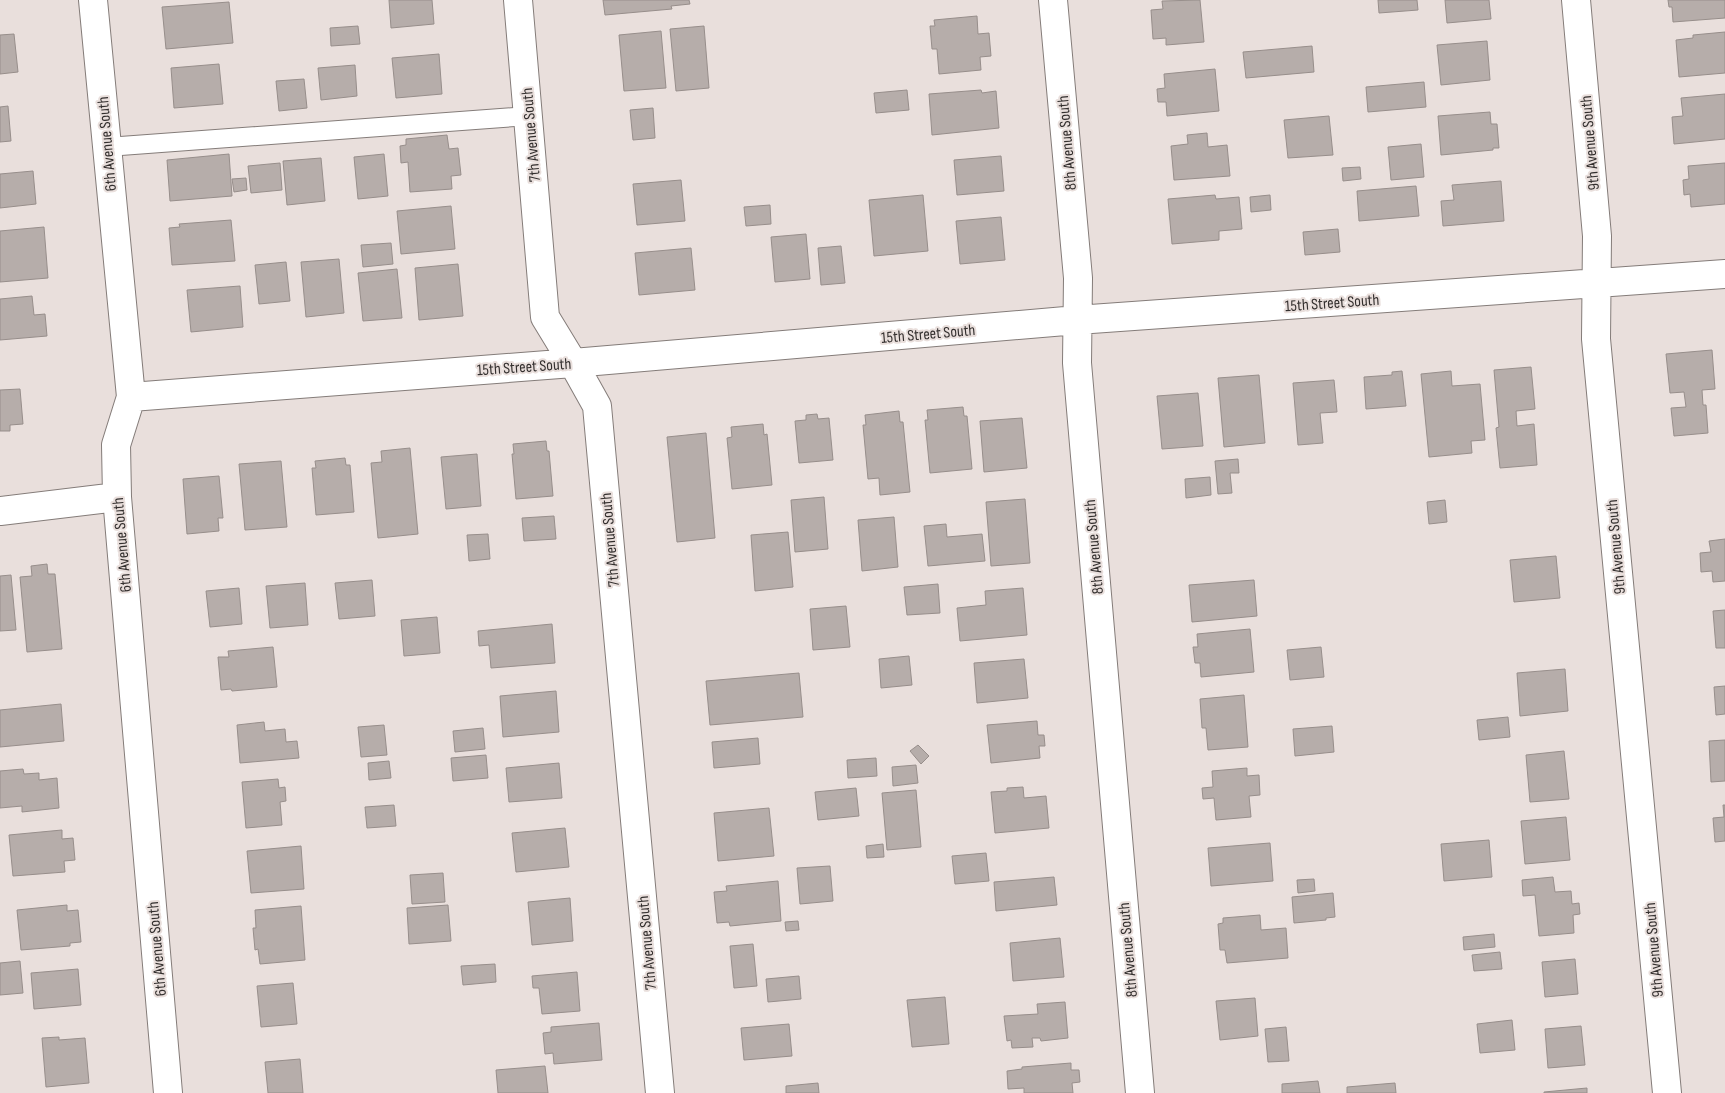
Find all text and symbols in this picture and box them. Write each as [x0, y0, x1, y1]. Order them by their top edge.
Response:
street label: 7th Avenue South [518, 87, 545, 183]
street label: 8th Avenue South [1054, 95, 1081, 191]
street label: 9th Avenue South [1577, 95, 1604, 191]
street label: 6th Avenue South [94, 96, 121, 192]
street label: 15th Street South [1284, 291, 1380, 316]
street label: 15th Street South [880, 321, 976, 348]
street label: 15th Street South [476, 355, 572, 380]
street label: 7th Avenue South [597, 492, 624, 588]
street label: 6th Avenue South [109, 497, 136, 593]
street label: 8th Avenue South [1081, 499, 1108, 595]
street label: 9th Avenue South [1603, 499, 1630, 595]
street label: 7th Avenue South [634, 895, 661, 991]
street label: 6th Avenue South [144, 901, 171, 997]
street label: 8th Avenue South [1115, 902, 1142, 998]
street label: 9th Avenue South [1641, 902, 1668, 998]

